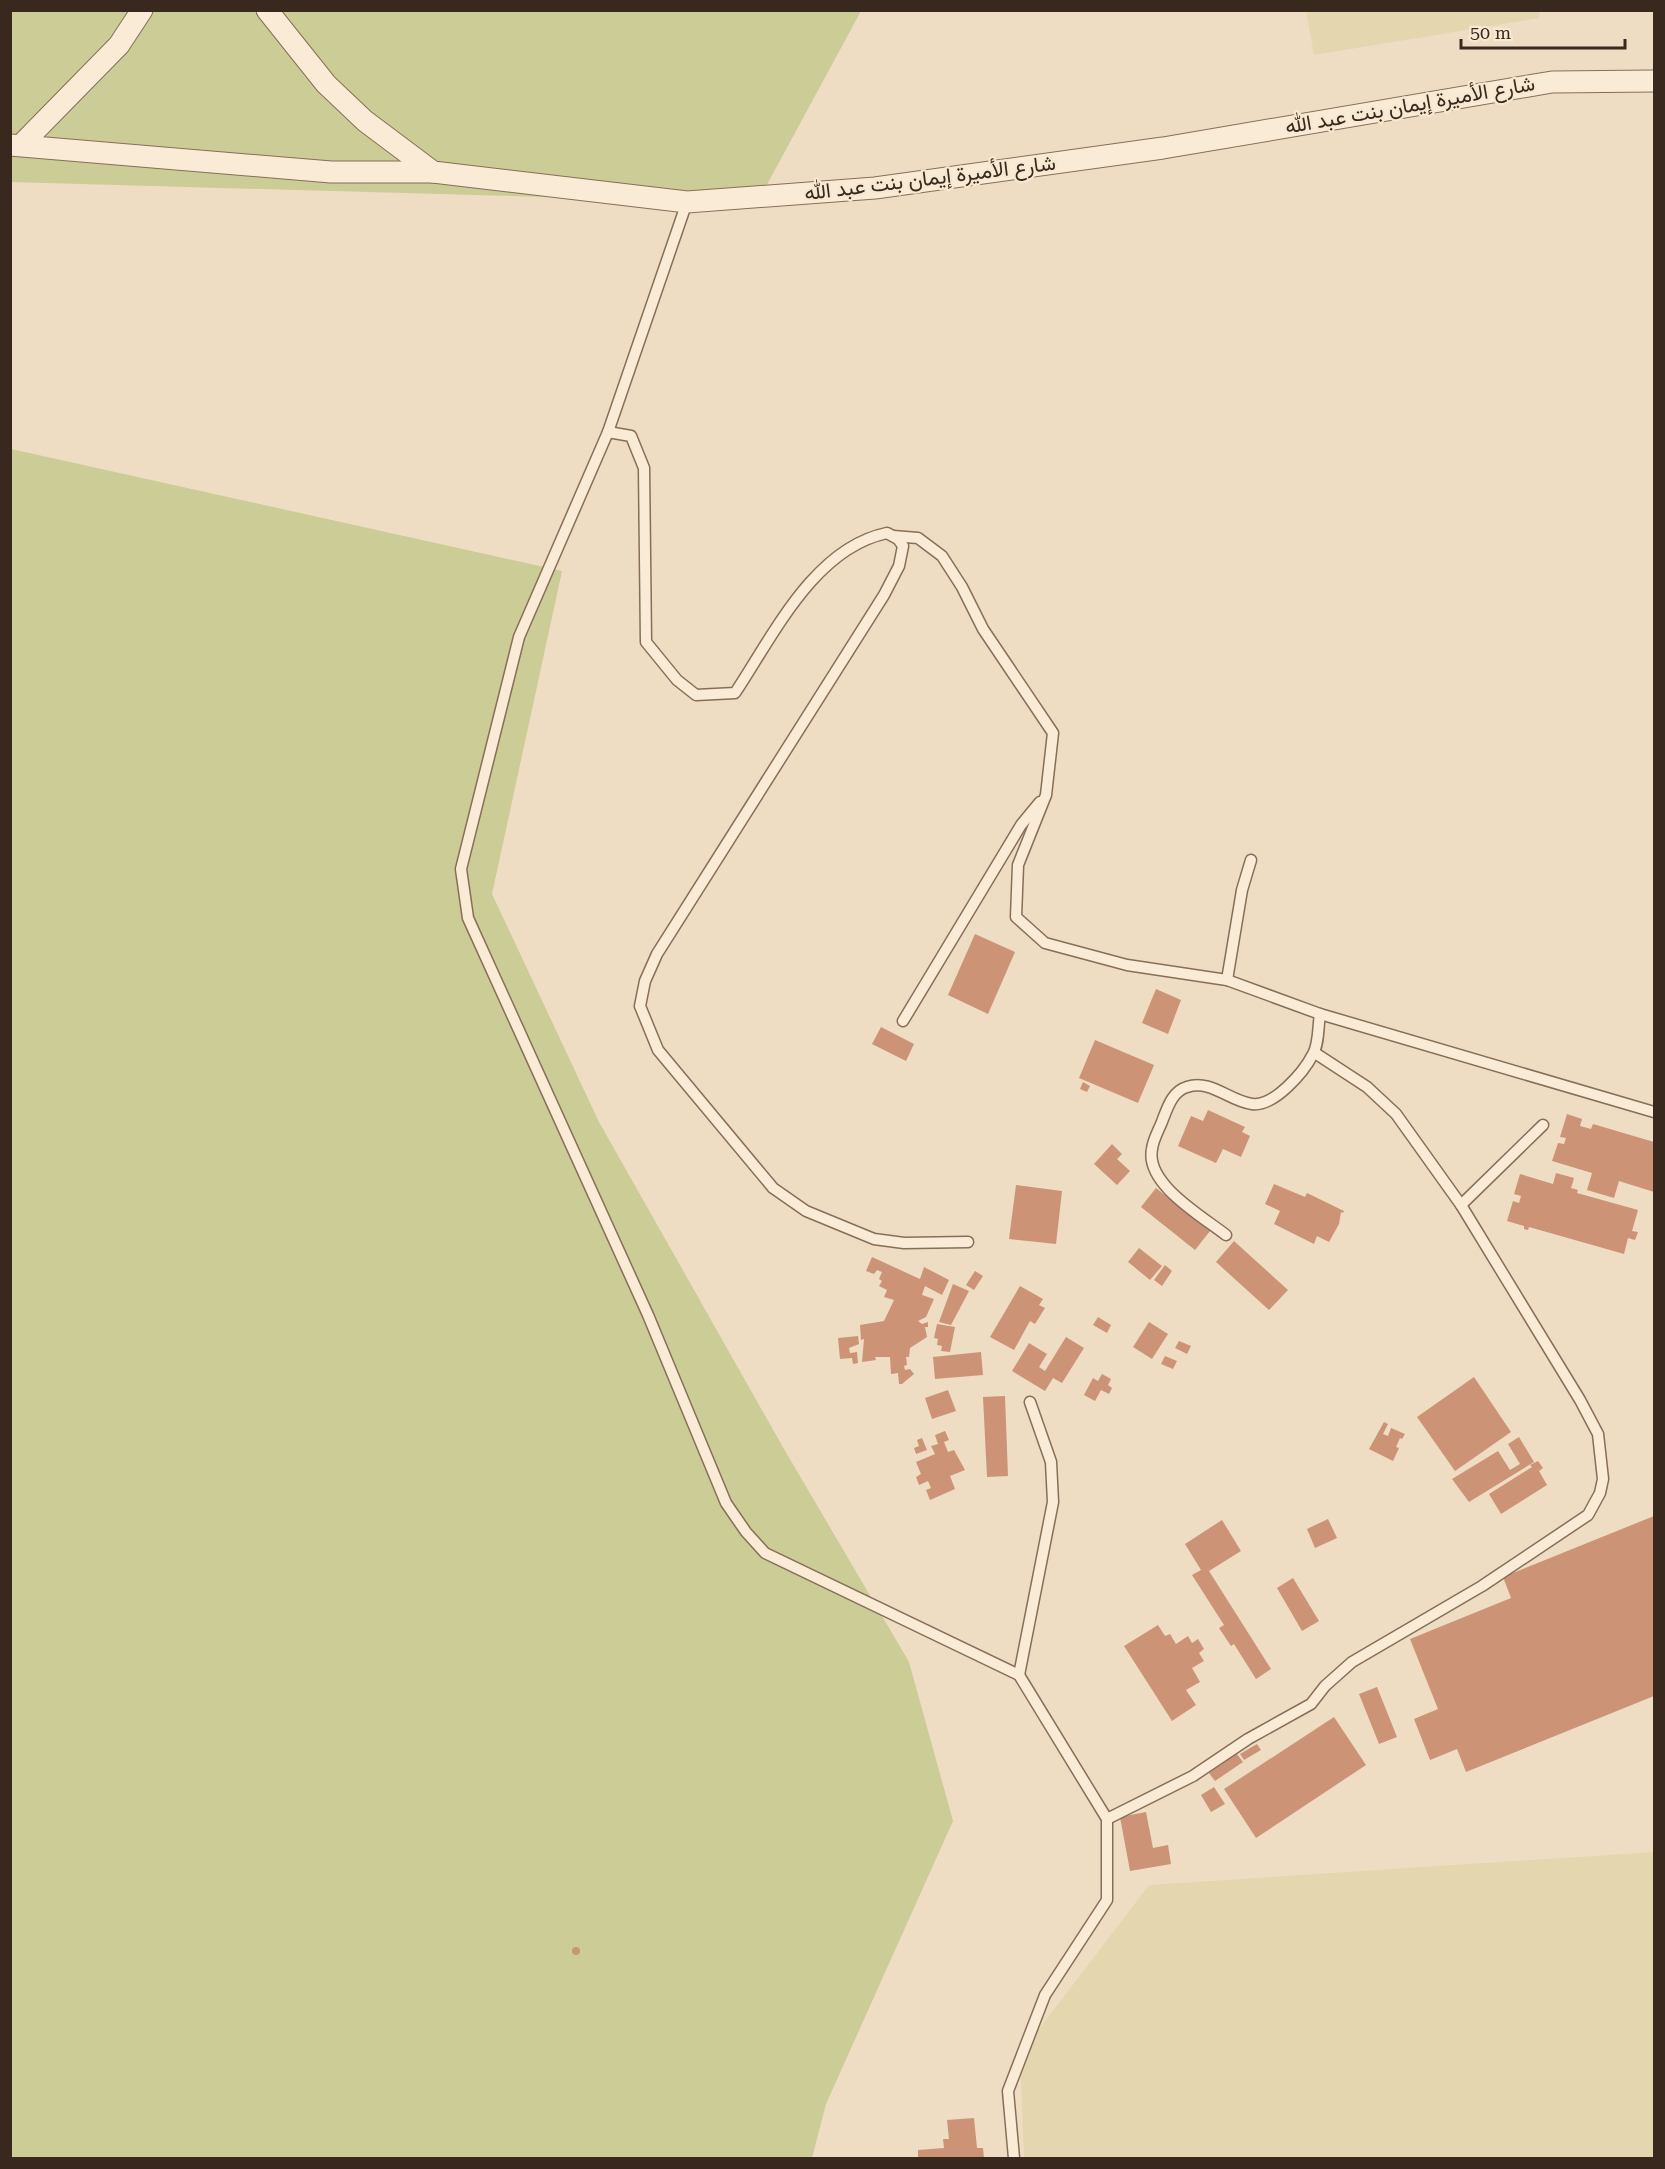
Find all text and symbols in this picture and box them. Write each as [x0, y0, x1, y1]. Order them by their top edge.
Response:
scale bar [1461, 12, 1624, 50]
text: 50 m [1470, 22, 1511, 43]
street label: شارع الأميرة إيمان بنت عبد الله [1283, 70, 1537, 141]
street label: شارع الأميرة إيمان بنت عبد الله [803, 150, 1057, 207]

